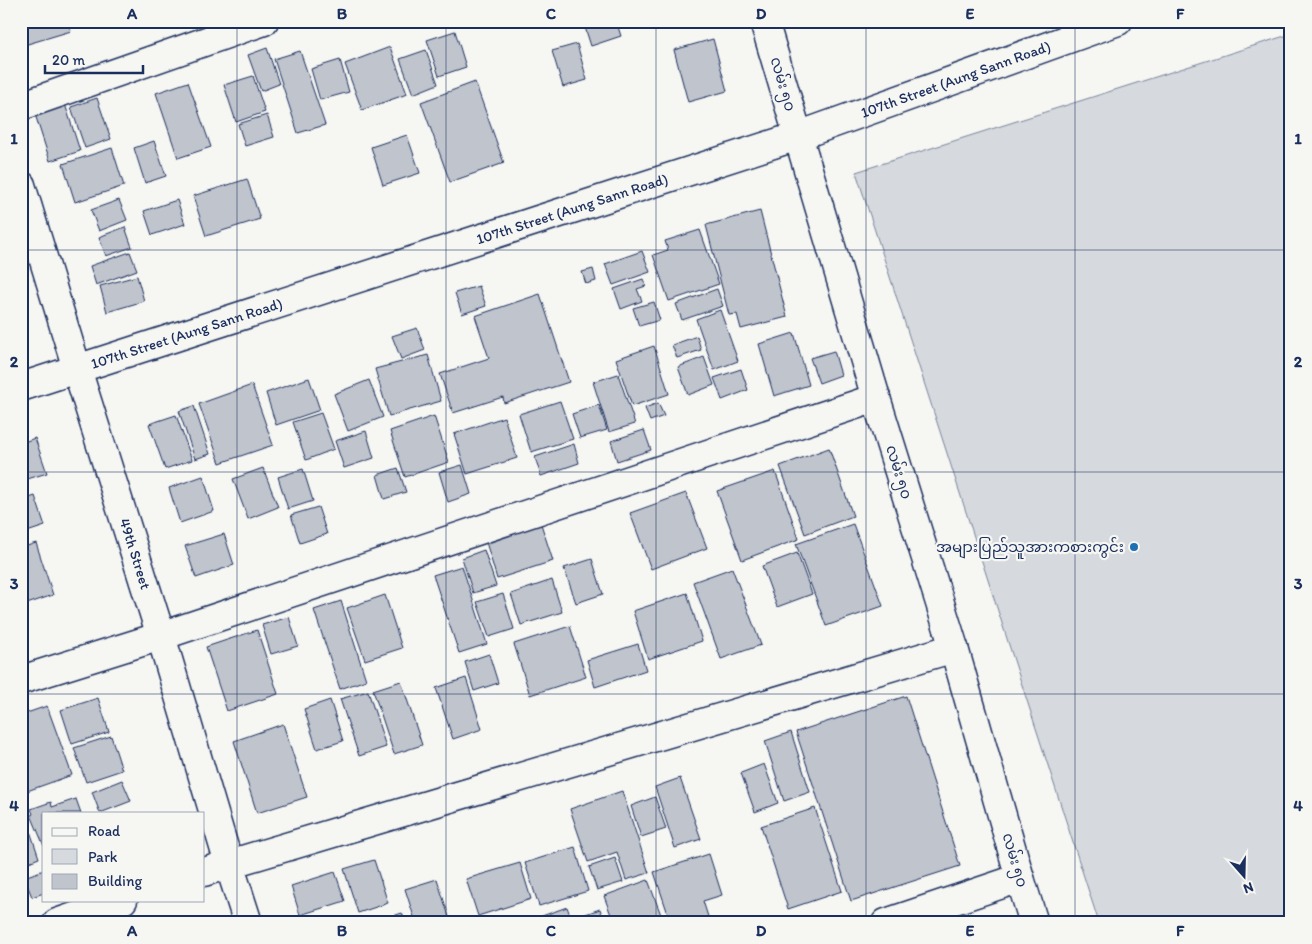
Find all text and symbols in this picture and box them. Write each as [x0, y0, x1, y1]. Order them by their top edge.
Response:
text: A [126, 4, 138, 23]
text: B [337, 4, 348, 23]
text: C [546, 4, 557, 23]
text: D [756, 4, 767, 23]
text: E [966, 4, 975, 23]
text: F [1176, 4, 1185, 23]
street label: 107th Street (Aung Sann Road) [858, 37, 1053, 122]
scale bar [45, 42, 142, 74]
text: 20 m [52, 51, 86, 69]
street label: လမ်း ၅၀ [764, 55, 800, 114]
text: 1 [10, 129, 18, 148]
text: 1 [1294, 129, 1302, 148]
street label: 107th Street (Aung Sann Road) [474, 170, 670, 248]
street label: 107th Street (Aung Sann Road) [89, 294, 285, 373]
text: 2 [10, 352, 19, 371]
text: 2 [1294, 352, 1303, 371]
street label: လမ်း ၅၀ [879, 443, 917, 502]
street label: 49th Street [115, 516, 155, 592]
place label: အများပြည်သူအားကစားကွင်း [936, 537, 1124, 559]
marker: အများပြည်သူအားကစားကွင်း [1128, 541, 1140, 553]
text: 3 [10, 574, 19, 593]
text: 3 [1294, 574, 1303, 593]
text: 4 [9, 796, 19, 815]
text: 4 [1293, 796, 1303, 815]
legend [42, 812, 205, 902]
text: Road [88, 822, 121, 840]
street label: လမ်း ၅၀ [996, 831, 1032, 890]
text: Park [88, 848, 118, 866]
north arrow [1220, 852, 1270, 902]
text: Building [88, 872, 142, 890]
text: N [1241, 878, 1256, 897]
text: A [126, 921, 138, 940]
text: B [337, 921, 348, 940]
text: C [546, 921, 557, 940]
text: D [756, 921, 767, 940]
text: E [966, 921, 975, 940]
text: F [1176, 921, 1185, 940]

